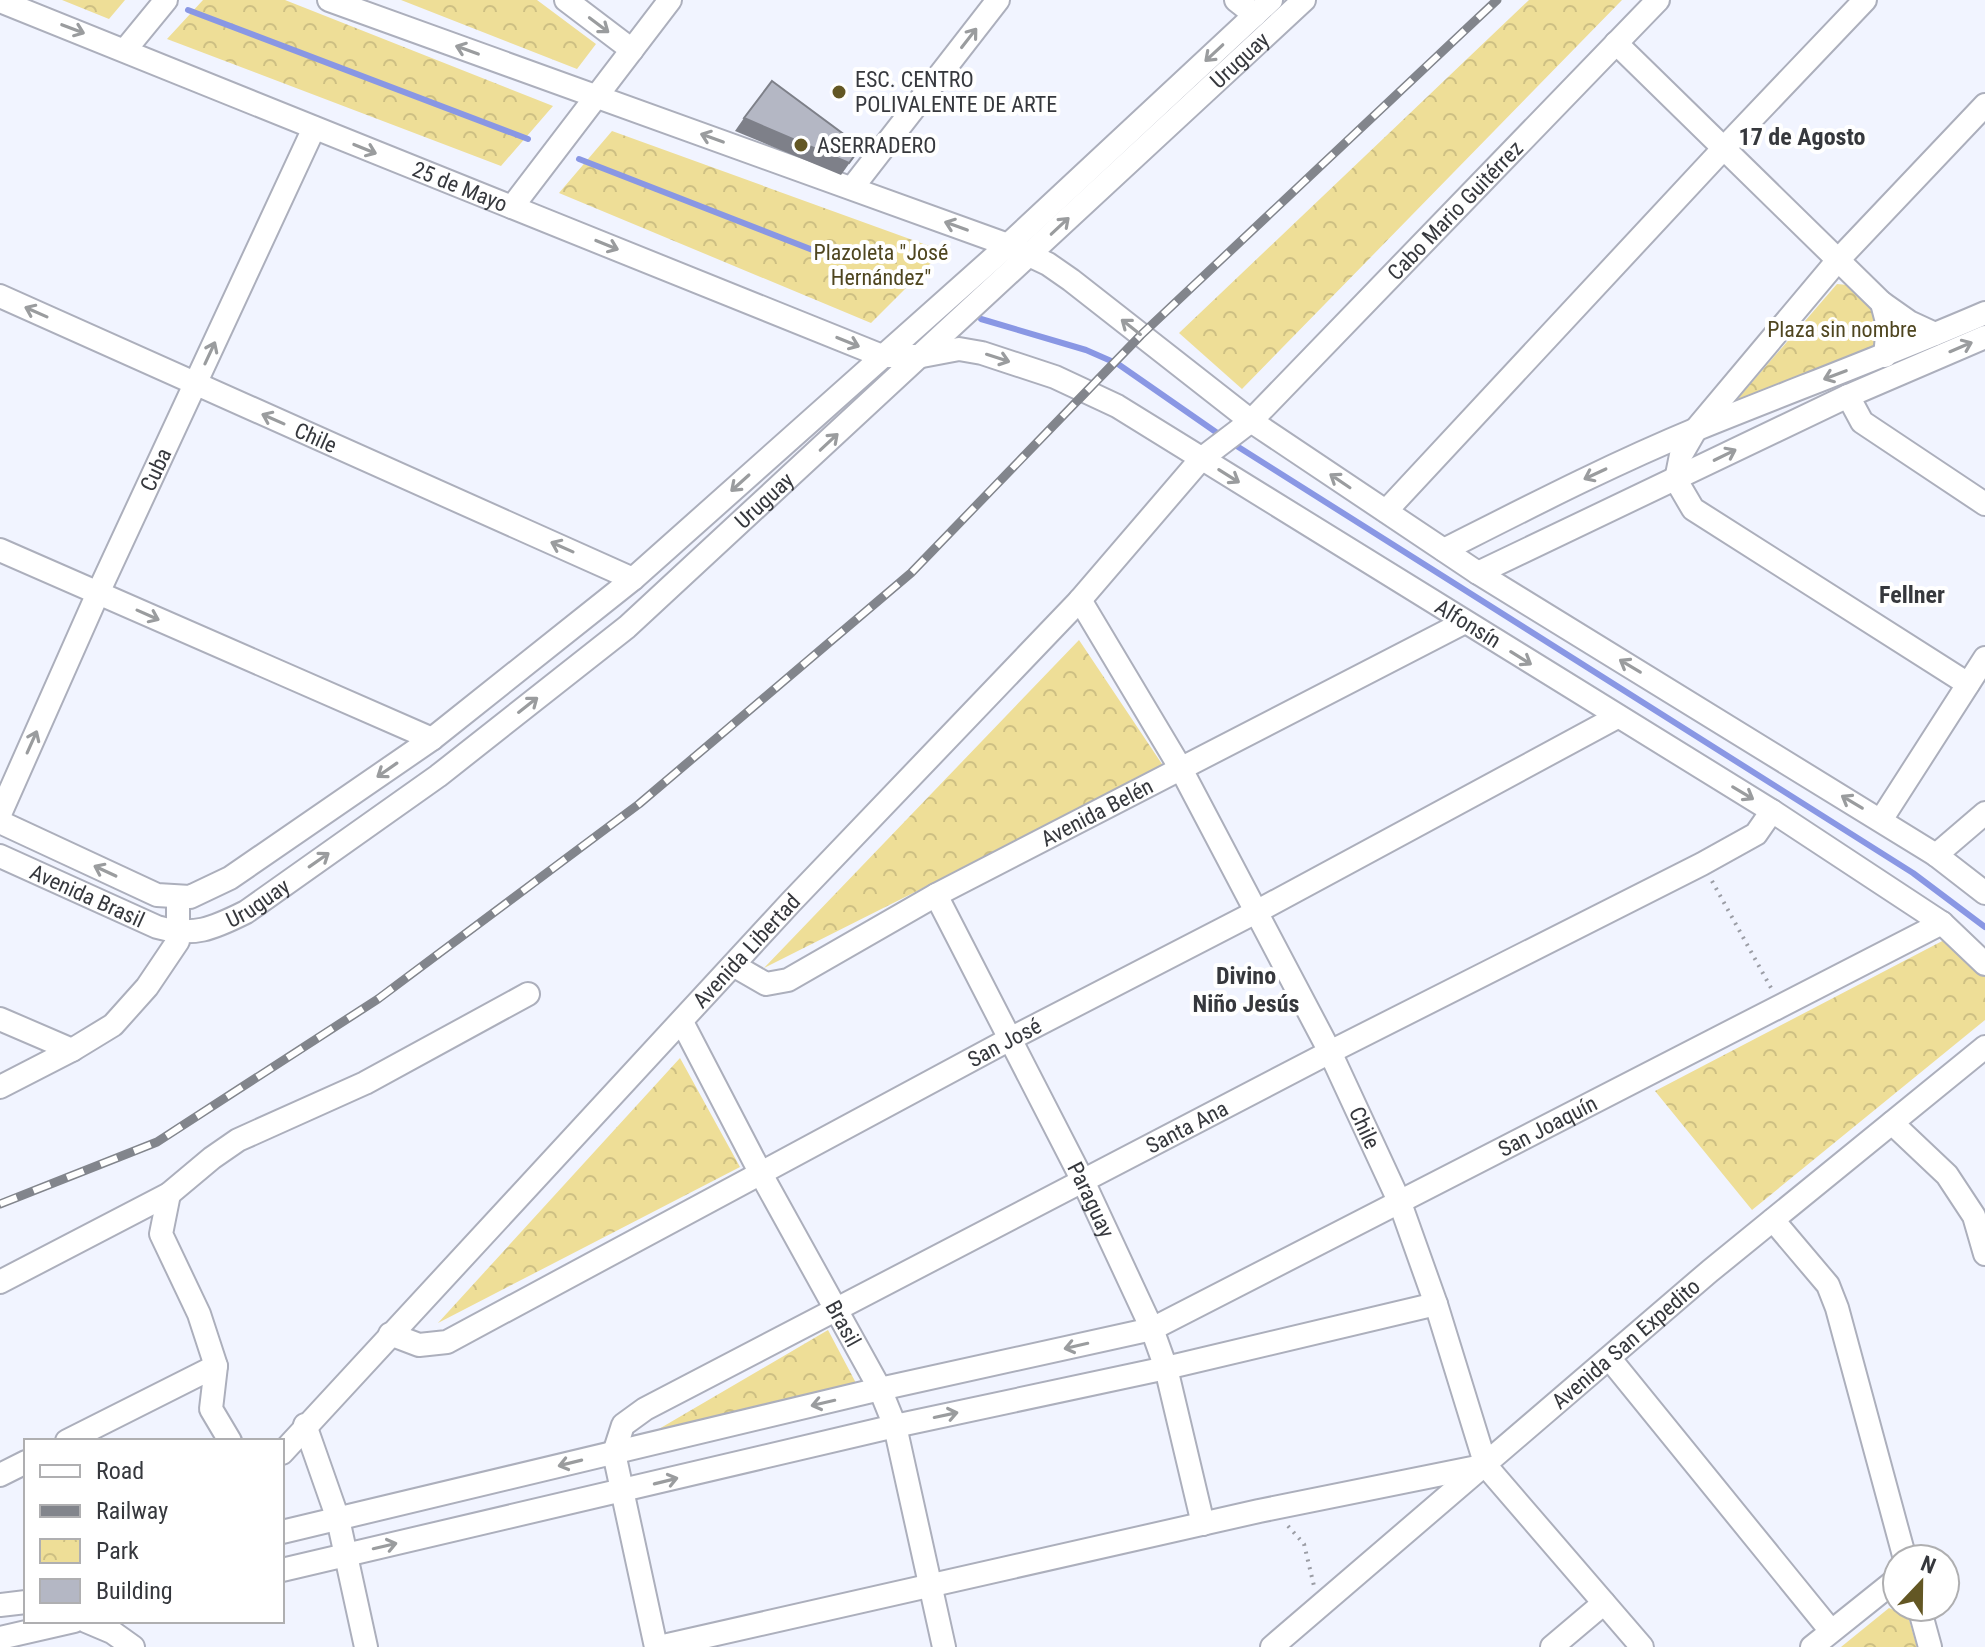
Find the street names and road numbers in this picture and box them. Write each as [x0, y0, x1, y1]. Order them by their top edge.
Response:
street label: Uruguay [1205, 27, 1274, 93]
street label: Cabo Mario Guitérrez [1382, 136, 1528, 285]
street label: 25 de Mayo [409, 156, 511, 217]
street label: Chile [291, 417, 341, 458]
street label: Cuba [135, 444, 177, 495]
street label: Uruguay [730, 467, 799, 534]
street label: Alfonsín [1431, 594, 1505, 653]
street label: Avenida Belén [1037, 773, 1157, 852]
street label: Avenida Brasil [26, 859, 148, 933]
street label: Uruguay [222, 873, 294, 933]
street label: Avenida Libertad [688, 889, 805, 1013]
street label: San José [963, 1013, 1046, 1072]
street label: San Joaquín [1494, 1091, 1601, 1162]
street label: Santa Ana [1142, 1096, 1232, 1159]
street label: Chile [1344, 1103, 1385, 1153]
street label: Paraguay [1062, 1158, 1120, 1242]
street label: Avenida San Expedito [1547, 1274, 1705, 1414]
street label: Brasil [820, 1296, 866, 1351]

